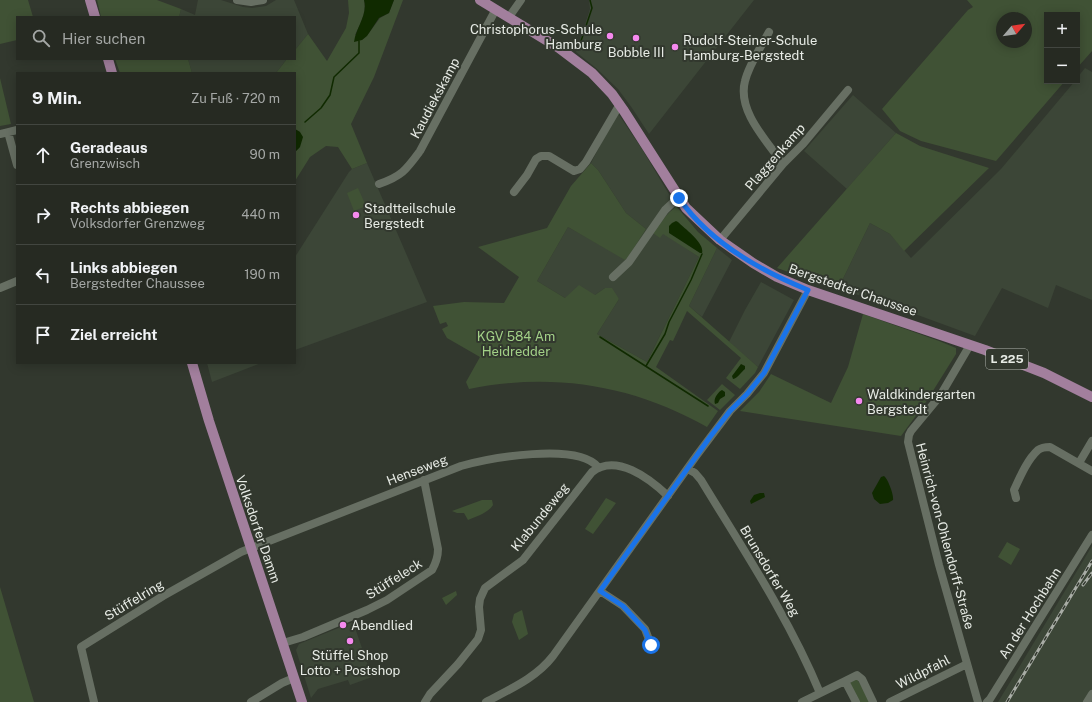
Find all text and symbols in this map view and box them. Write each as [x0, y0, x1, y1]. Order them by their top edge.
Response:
north arrow [996, 12, 1032, 48]
map controls [1044, 12, 1080, 84]
button: + [1044, 12, 1080, 48]
search box [16, 16, 296, 60]
place label: Christophorus-Schule Hamburg [470, 22, 602, 52]
icon: search [30, 27, 52, 49]
text: Hier suchen [62, 30, 145, 47]
marker: Christophorus-Schule Hamburg [605, 31, 615, 41]
marker: Bobble III [631, 33, 641, 43]
place label: Rudolf-Steiner-Schule Hamburg-Bergstedt [683, 33, 817, 63]
marker: Rudolf-Steiner-Schule Hamburg-Bergstedt [670, 42, 680, 52]
place label: Bobble III [608, 45, 664, 60]
button: − [1044, 48, 1080, 84]
street label: Kaudiekskamp [408, 55, 463, 141]
text: 9 Min. [32, 88, 82, 108]
text: Zu Fuß · 720 m [191, 91, 280, 106]
street label: Plaggenkamp [742, 120, 808, 193]
text: Geradeaus [70, 139, 148, 156]
icon: ahead [32, 144, 54, 166]
text: 90 m [250, 147, 280, 162]
text: Grenzwisch [70, 156, 140, 171]
route end [670, 189, 688, 207]
text: Rechts abbiegen [70, 199, 189, 216]
place label: Stadtteilschule Bergstedt [364, 201, 456, 231]
icon: right [32, 204, 54, 226]
text: 440 m [241, 207, 280, 222]
marker: Stadtteilschule Bergstedt [351, 210, 361, 220]
text: Volksdorfer Grenzweg [70, 216, 205, 231]
text: Links abbiegen [70, 259, 177, 276]
street label: Bergstedter Chaussee [787, 261, 919, 319]
icon: left [32, 264, 54, 286]
text: 190 m [244, 267, 280, 282]
text: Bergstedter Chaussee [70, 276, 205, 291]
icon: arrive [32, 324, 54, 346]
text: Ziel erreicht [70, 326, 157, 343]
park label: KGV 584 Am Heidredder [477, 329, 555, 359]
road number: L 225 [986, 349, 1028, 369]
place label: Waldkindergarten Bergstedt [867, 387, 975, 417]
marker: Waldkindergarten Bergstedt [854, 396, 864, 406]
street label: Heinrich-von-Ohlendorff-Straße [913, 441, 977, 631]
street label: Henseweg [384, 452, 450, 488]
street label: Volksdorfer Damm [233, 473, 283, 585]
street label: Klabundeweg [508, 480, 572, 554]
street label: Brunsdorfer Weg [737, 523, 803, 619]
street label: Stüffeleck [363, 556, 425, 602]
street label: An der Hochbahn [996, 565, 1064, 661]
street label: Stüffelring [102, 577, 166, 623]
place label: Abendlied [351, 618, 413, 633]
marker: Abendlied [338, 620, 348, 630]
marker: Stüffel Shop Lotto + Postshop [345, 636, 355, 646]
route start [642, 636, 660, 654]
place label: Stüffel Shop Lotto + Postshop [300, 648, 401, 678]
street label: Wildpfahl [894, 652, 952, 692]

